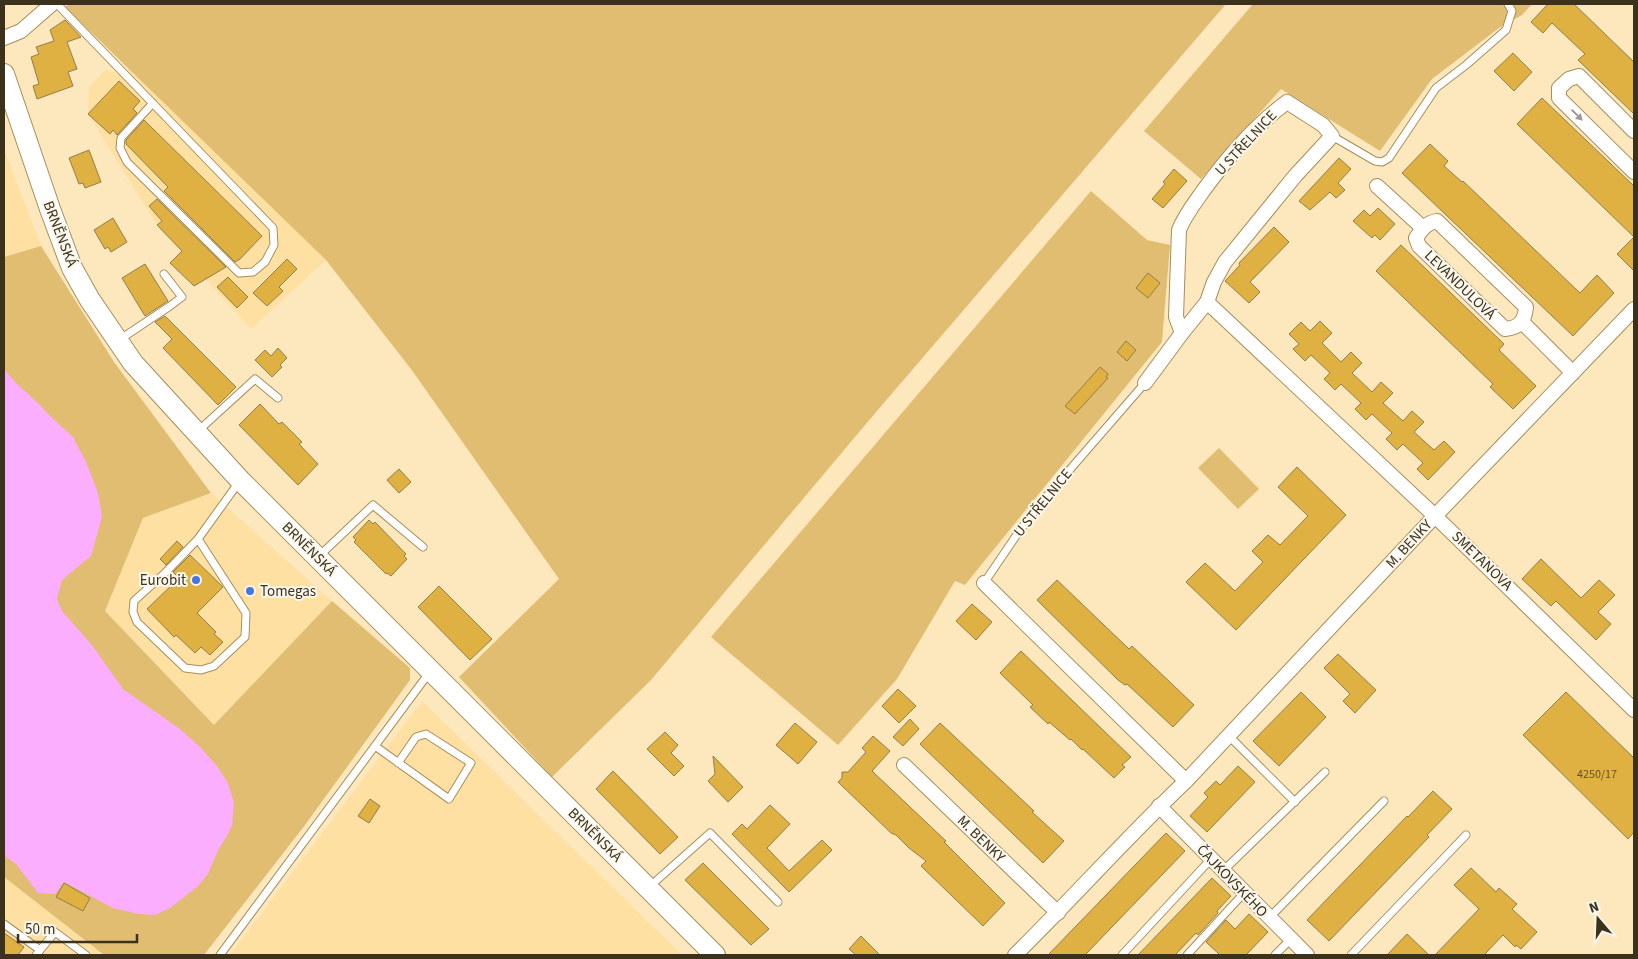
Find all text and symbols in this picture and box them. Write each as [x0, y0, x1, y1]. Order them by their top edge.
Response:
street label: U STŘELNICE [1210, 106, 1282, 180]
one-way arrow [1571, 109, 1583, 121]
street label: BRNĚNSKÁ [38, 198, 83, 271]
street label: LEVANDULOVÁ [1420, 246, 1501, 325]
street label: U STŘELNICE [1009, 464, 1077, 542]
street label: M. BENKY [1381, 514, 1438, 573]
street label: BRNĚNSKÁ [277, 517, 342, 582]
street label: SMETANOVA [1447, 526, 1518, 596]
place label: Eurobit [140, 570, 186, 591]
marker: Eurobit [190, 574, 202, 586]
place label: Tomegas [260, 581, 316, 602]
marker: Tomegas [244, 585, 256, 597]
house number: 4250/17 [1577, 766, 1617, 783]
street label: BRNĚNSKÁ [563, 803, 628, 868]
street label: M. BENKY [952, 811, 1010, 868]
street label: ČAJKOVSKÉHO [1192, 840, 1272, 922]
north arrow [1573, 894, 1623, 944]
text: N [1586, 897, 1602, 919]
scale bar [18, 912, 136, 944]
text: 50 m [25, 919, 55, 940]

